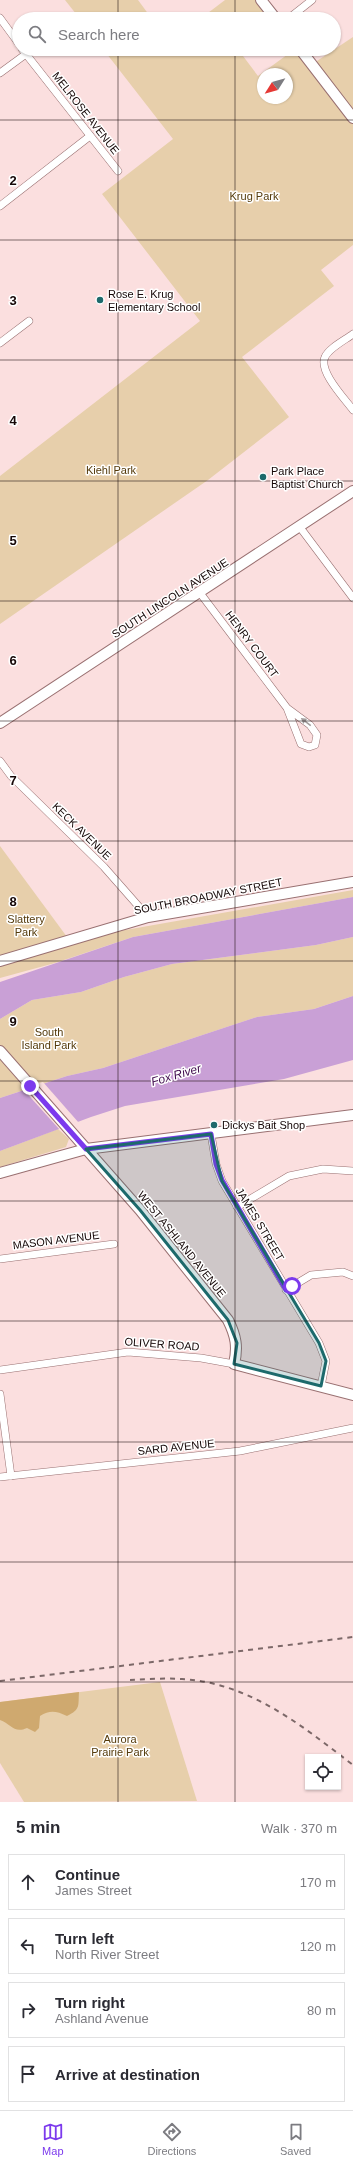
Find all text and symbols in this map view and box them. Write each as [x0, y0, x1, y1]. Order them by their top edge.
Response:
search box [12, 12, 341, 56]
icon: search [26, 23, 48, 45]
text: Search here [58, 26, 140, 43]
north arrow [257, 68, 293, 104]
street label: MELROSE AVENUE [50, 70, 122, 156]
text: 2 [9, 173, 17, 188]
park label: Krug Park [230, 190, 279, 202]
place label: Rose E. Krug Elementary School [108, 288, 200, 313]
text: 3 [9, 293, 17, 308]
marker: Rose E. Krug Elementary School [95, 295, 105, 305]
text: 4 [9, 413, 17, 428]
park label: Kiehl Park [86, 464, 137, 476]
place label: Park Place Baptist Church [271, 465, 343, 490]
marker: Park Place Baptist Church [258, 472, 268, 482]
text: 5 [9, 533, 17, 548]
street label: SOUTH LINCOLN AVENUE [110, 556, 230, 640]
street label: HENRY COURT [223, 608, 281, 680]
text: 6 [9, 653, 17, 668]
one-way arrow [301, 718, 312, 727]
text: 7 [9, 773, 17, 788]
street label: KECK AVENUE [50, 800, 114, 862]
street label: SOUTH BROADWAY STREET [133, 876, 283, 916]
text: 8 [9, 894, 17, 909]
park label: Slattery Park [7, 913, 45, 938]
text: 9 [9, 1014, 17, 1029]
park label: South Island Park [21, 1026, 77, 1051]
water label: Fox River [149, 1061, 204, 1089]
route end [21, 1077, 39, 1095]
place label: Dickys Bait Shop [222, 1119, 305, 1131]
marker: Dickys Bait Shop [209, 1120, 219, 1130]
street label: JAMES STREET [233, 1185, 287, 1263]
street label: WEST ASHLAND AVENUE [136, 1189, 228, 1299]
street label: MASON AVENUE [12, 1229, 100, 1251]
route start [283, 1277, 301, 1295]
street label: OLIVER ROAD [124, 1335, 200, 1353]
street label: SARD AVENUE [137, 1437, 215, 1457]
park label: Aurora Prairie Park [91, 1733, 149, 1758]
map controls [305, 1754, 341, 1790]
button: locate [305, 1754, 341, 1790]
text: 5 min [16, 1818, 60, 1837]
text: Walk · 370 m [261, 1821, 337, 1836]
text: Continue [55, 1866, 120, 1883]
icon: ahead [17, 1871, 39, 1893]
text: 170 m [300, 1875, 336, 1890]
text: James Street [55, 1883, 132, 1898]
text: Turn left [55, 1930, 114, 1947]
icon: left [17, 1935, 39, 1957]
text: 120 m [300, 1939, 336, 1954]
text: North River Street [55, 1947, 159, 1962]
text: Turn right [55, 1994, 125, 2011]
icon: right [17, 1999, 39, 2021]
text: 80 m [307, 2003, 336, 2018]
text: Ashland Avenue [55, 2011, 149, 2026]
icon: arrive [17, 2063, 39, 2085]
text: Arrive at destination [55, 2066, 200, 2083]
tab: Map [42, 2121, 64, 2157]
tab: Directions [147, 2121, 196, 2157]
tab: Saved [280, 2121, 311, 2157]

